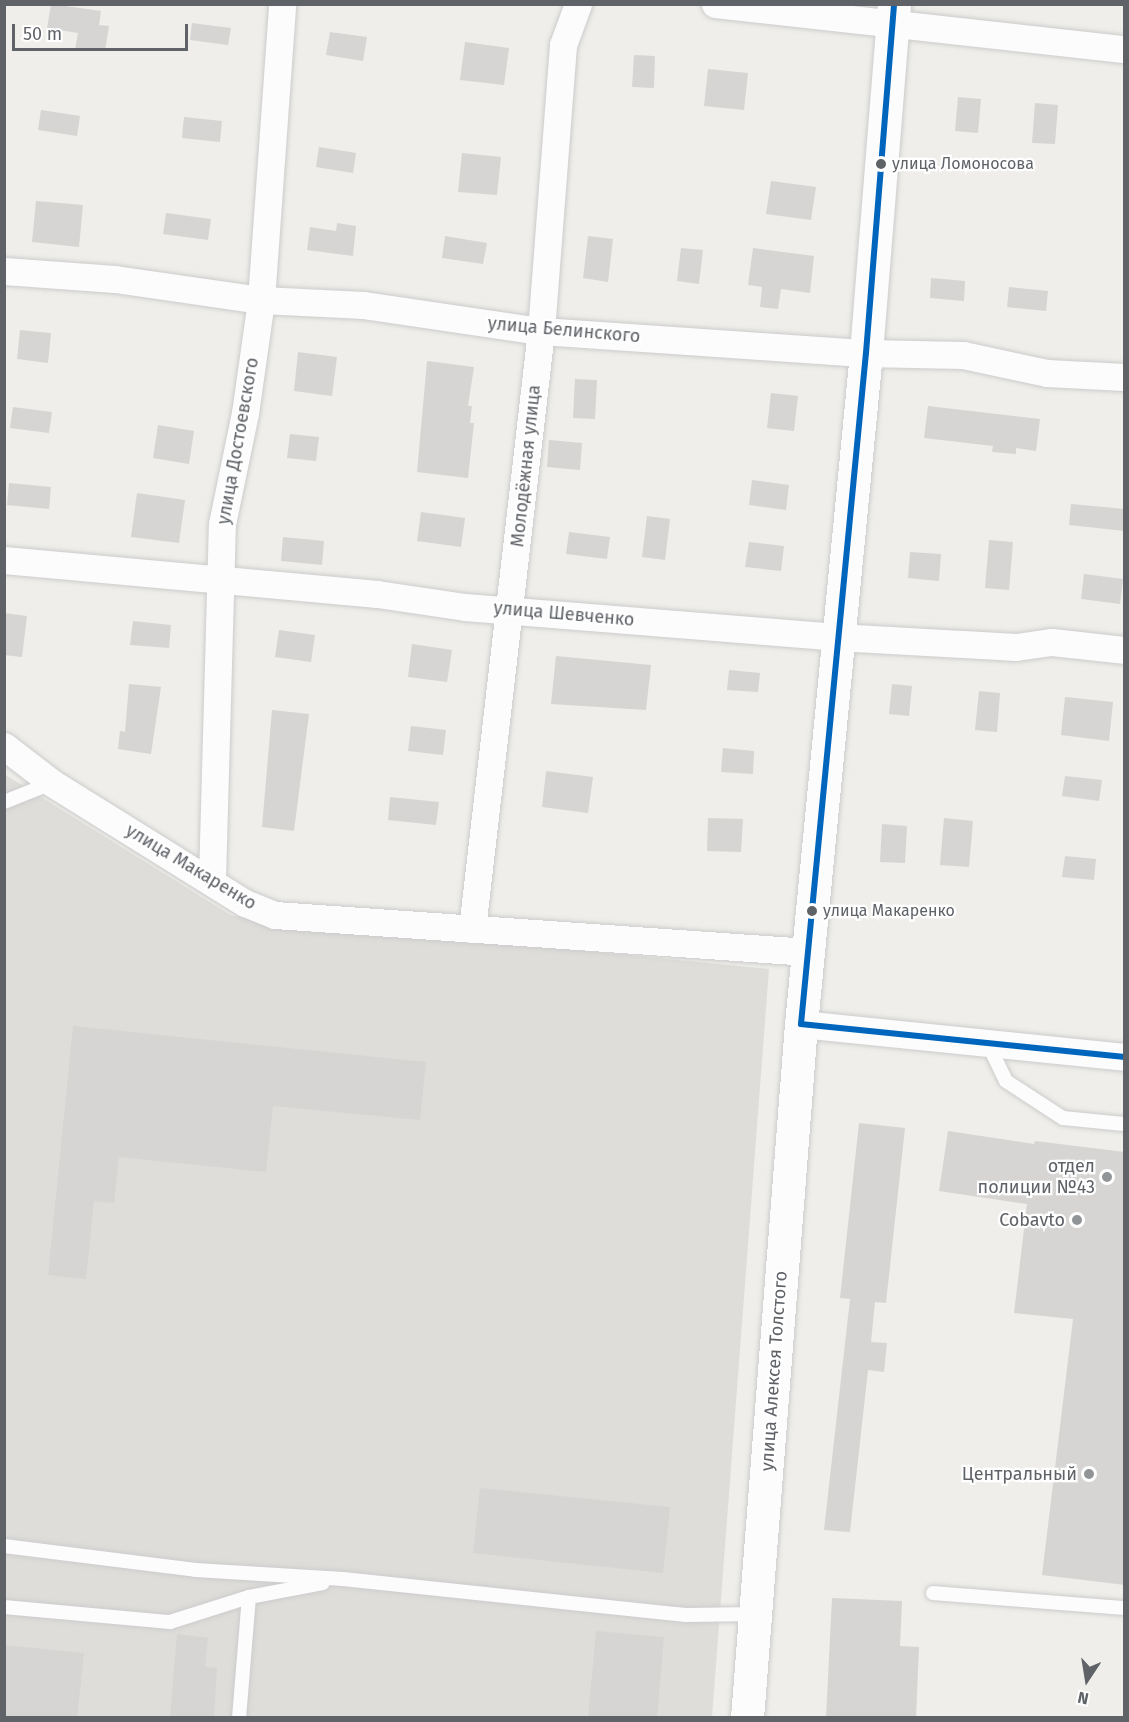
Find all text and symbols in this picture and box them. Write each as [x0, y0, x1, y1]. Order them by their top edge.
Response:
scale bar [15, 12, 190, 50]
text: 50 m [23, 23, 62, 45]
place label: улица Ломоносова [892, 154, 1034, 174]
marker: улица Ломоносова [875, 158, 887, 170]
street label: улица Белинского [487, 313, 641, 347]
street label: улица Достоевского [213, 356, 263, 526]
street label: Молодёжная улица [507, 384, 545, 548]
street label: улица Шевченко [493, 597, 635, 631]
street label: улица Макаренко [122, 820, 260, 914]
place label: улица Макаренко [823, 901, 955, 921]
marker: улица Макаренко [806, 905, 818, 917]
place label: отдел полиции №43 [978, 1156, 1095, 1198]
marker: отдел полиции №43 [1100, 1170, 1114, 1184]
place label: Cobavto [999, 1209, 1065, 1231]
marker: Cobavto [1070, 1213, 1084, 1227]
street label: улица Алексея Толстого [756, 1270, 792, 1472]
place label: Центральный [962, 1463, 1077, 1485]
marker: Центральный [1082, 1467, 1096, 1481]
north arrow [1057, 1650, 1117, 1710]
text: N [1076, 1688, 1090, 1708]

